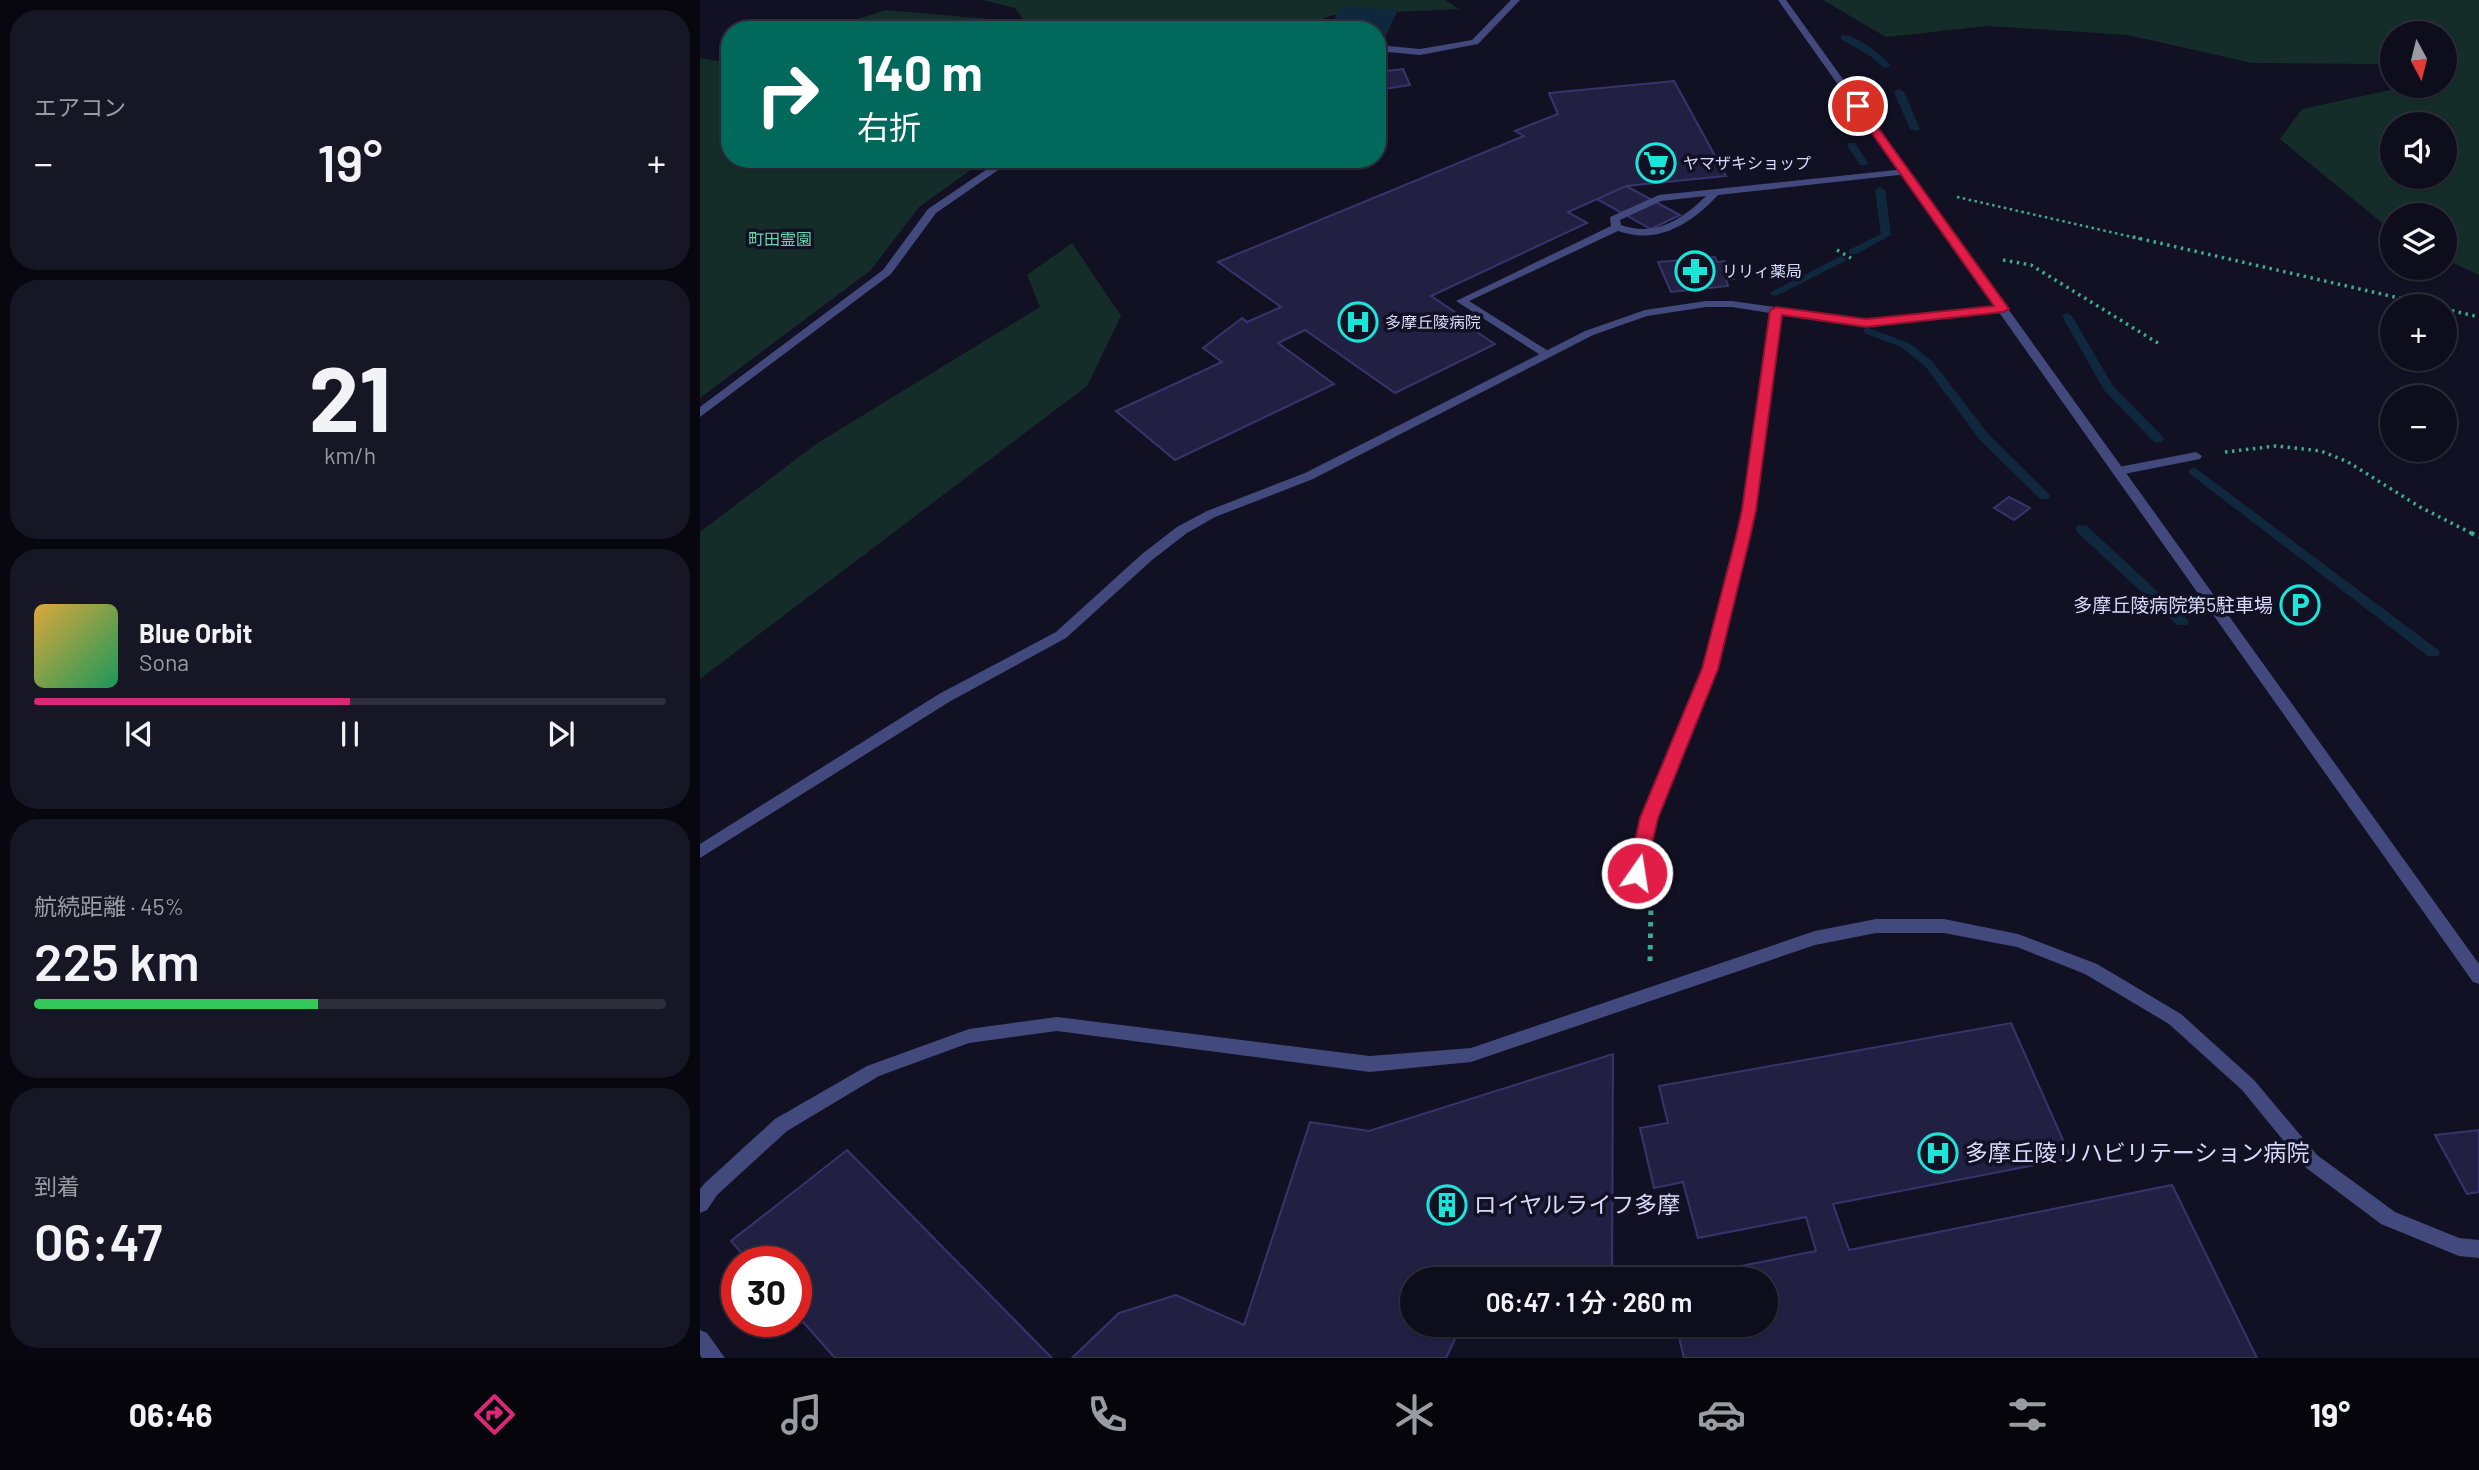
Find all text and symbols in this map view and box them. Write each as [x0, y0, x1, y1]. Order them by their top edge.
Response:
north arrow [2380, 21, 2457, 98]
map controls [2380, 21, 2457, 462]
text: 140 m [857, 42, 983, 101]
icon: right [742, 49, 833, 140]
pin [1828, 76, 1888, 136]
icon: arrive [1839, 87, 1877, 125]
text: エアコン [34, 93, 126, 121]
text: 右折 [857, 107, 921, 145]
button: sound [2380, 112, 2457, 189]
text: 19° [317, 130, 383, 192]
text: − [34, 139, 53, 185]
text: + [647, 139, 666, 185]
supermarket icon: ヤマザキショップ [1635, 142, 1677, 184]
place label: ヤマザキショップ [1683, 153, 1811, 172]
button: layers [2380, 203, 2457, 280]
park label: 町田霊園 [748, 229, 812, 248]
pharmacy icon: リリィ薬局 [1674, 250, 1716, 292]
place label: リリィ薬局 [1722, 261, 1802, 280]
button: + [2380, 294, 2457, 371]
hospital icon: 多摩丘陵病院 [1337, 301, 1379, 343]
place label: 多摩丘陵病院 [1385, 312, 1481, 331]
text: 21 [309, 341, 391, 450]
button: − [2380, 385, 2457, 462]
text: km/h [324, 441, 376, 469]
parking icon: 多摩丘陵病院第5駐車場 [2279, 584, 2321, 626]
place label: 多摩丘陵病院第5駐車場 [2073, 593, 2273, 616]
text: Blue Orbit [139, 617, 252, 648]
text: Sona [139, 648, 189, 676]
icon: previous [120, 715, 158, 753]
icon: pause [331, 715, 369, 753]
icon: next [542, 715, 580, 753]
position arrow [1600, 836, 1674, 910]
text: 航続距離 · 45% [34, 892, 184, 920]
text: 225 km [34, 929, 200, 991]
hospital icon: 多摩丘陵リハビリテーション病院 [1917, 1132, 1959, 1174]
place label: 多摩丘陵リハビリテーション病院 [1965, 1138, 2310, 1166]
text: 到着 [34, 1172, 80, 1200]
building icon: ロイヤルライフ多摩 [1426, 1184, 1468, 1226]
place label: ロイヤルライフ多摩 [1474, 1190, 1680, 1218]
text: 06:47 [34, 1209, 162, 1271]
speed limit sign: 30 [721, 1246, 812, 1337]
text: 06:47 · 1 分 · 260 m [1486, 1286, 1692, 1317]
icon: directions [470, 1390, 519, 1439]
icon: music [777, 1390, 826, 1439]
icon: phone [1083, 1390, 1132, 1439]
icon: climate [1390, 1390, 1439, 1439]
icon: car [1697, 1390, 1746, 1439]
icon: filters [2003, 1390, 2052, 1439]
text: 06:46 [129, 1395, 212, 1433]
text: 19° [2310, 1395, 2350, 1433]

